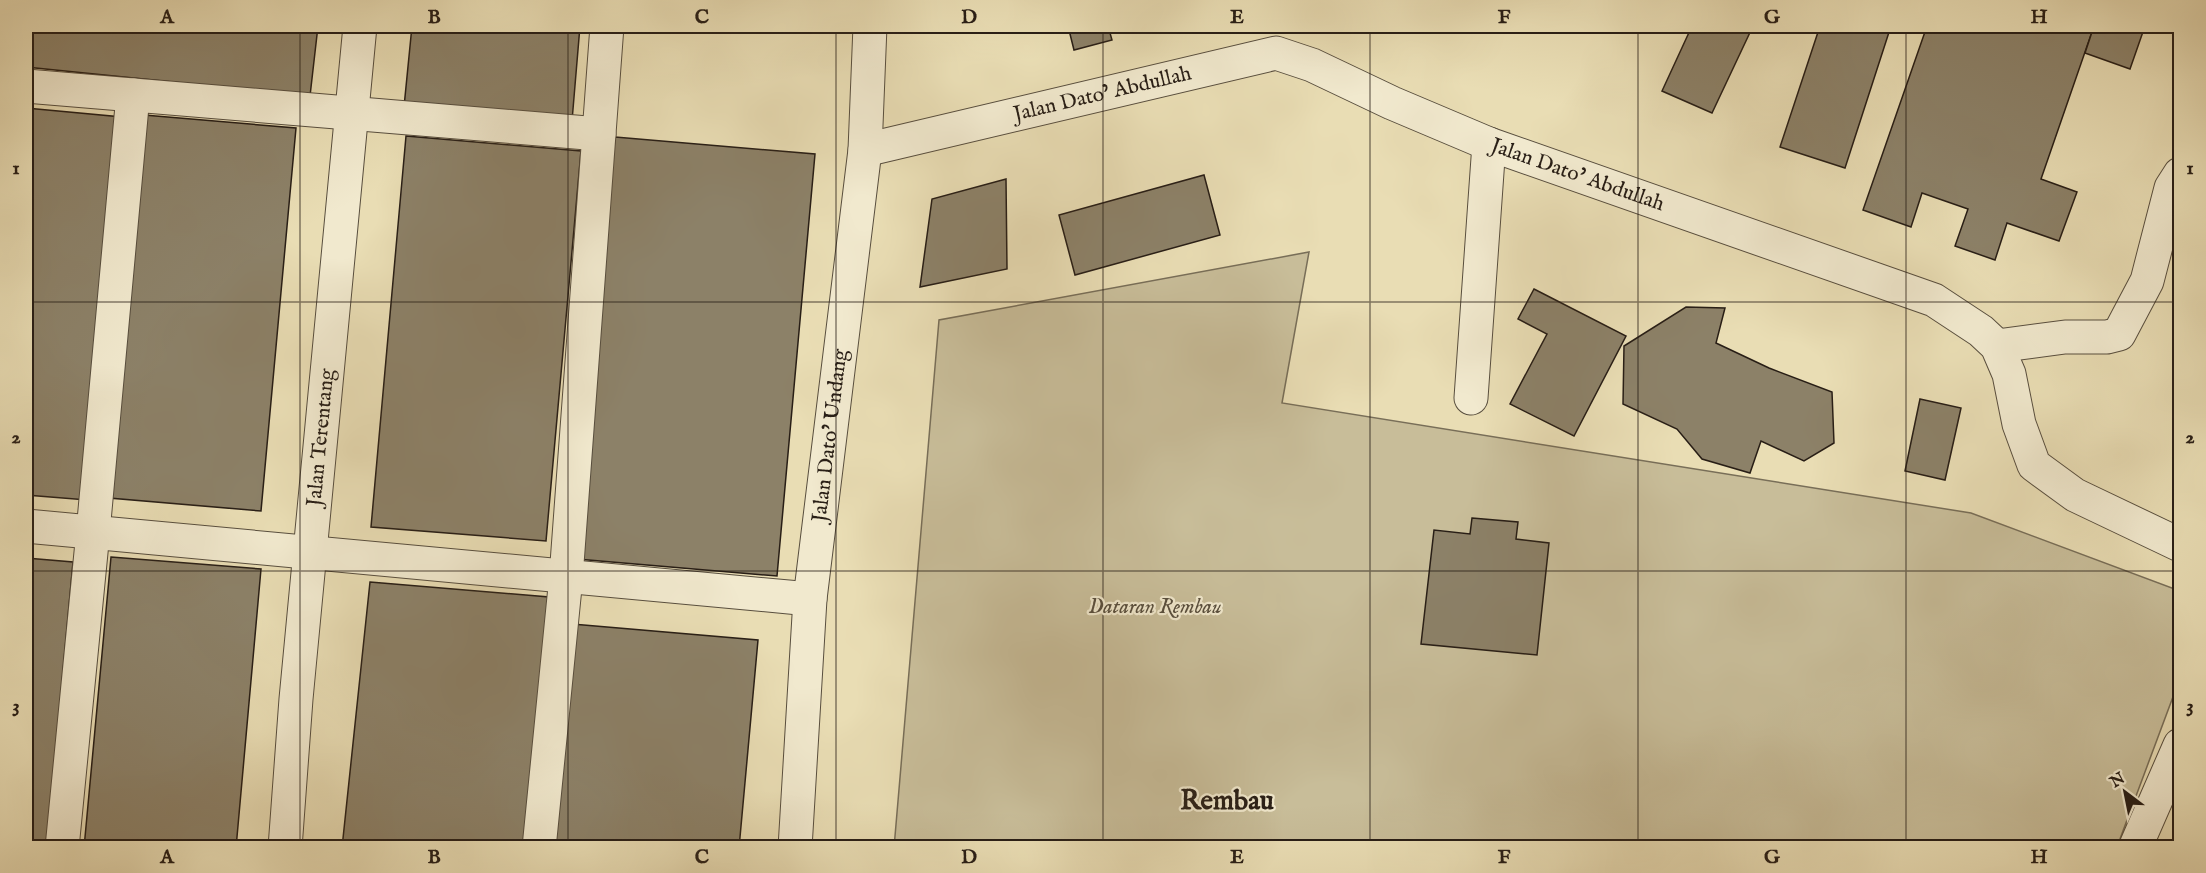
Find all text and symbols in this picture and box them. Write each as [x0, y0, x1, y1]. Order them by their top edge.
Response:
text: A [159, 5, 175, 30]
text: B [427, 5, 441, 30]
text: C [695, 5, 709, 30]
text: D [961, 5, 977, 30]
text: E [1230, 5, 1244, 30]
text: F [1498, 5, 1511, 30]
text: G [1764, 5, 1781, 30]
text: H [2030, 5, 2048, 30]
street label: Jalan Dato’ Abdullah [1009, 60, 1194, 128]
street label: Jalan Dato’ Abdullah [1485, 132, 1668, 218]
text: 1 [12, 156, 20, 181]
text: 1 [2186, 156, 2194, 181]
street label: Jalan Dato’ Undang [806, 347, 854, 526]
street label: Jalan Terentang [301, 367, 341, 510]
text: 2 [11, 425, 21, 450]
text: 2 [2185, 425, 2195, 450]
park label: Dataran Rembau [1088, 594, 1222, 621]
text: 3 [12, 694, 20, 719]
text: 3 [2186, 694, 2194, 719]
north arrow [2095, 762, 2155, 822]
text: N [2106, 769, 2129, 794]
district label: Rembau [1180, 785, 1274, 819]
text: A [159, 845, 175, 870]
text: B [427, 845, 441, 870]
text: C [695, 845, 709, 870]
text: D [961, 845, 977, 870]
text: E [1230, 845, 1244, 870]
text: F [1498, 845, 1511, 870]
text: G [1764, 845, 1781, 870]
text: H [2030, 845, 2048, 870]

